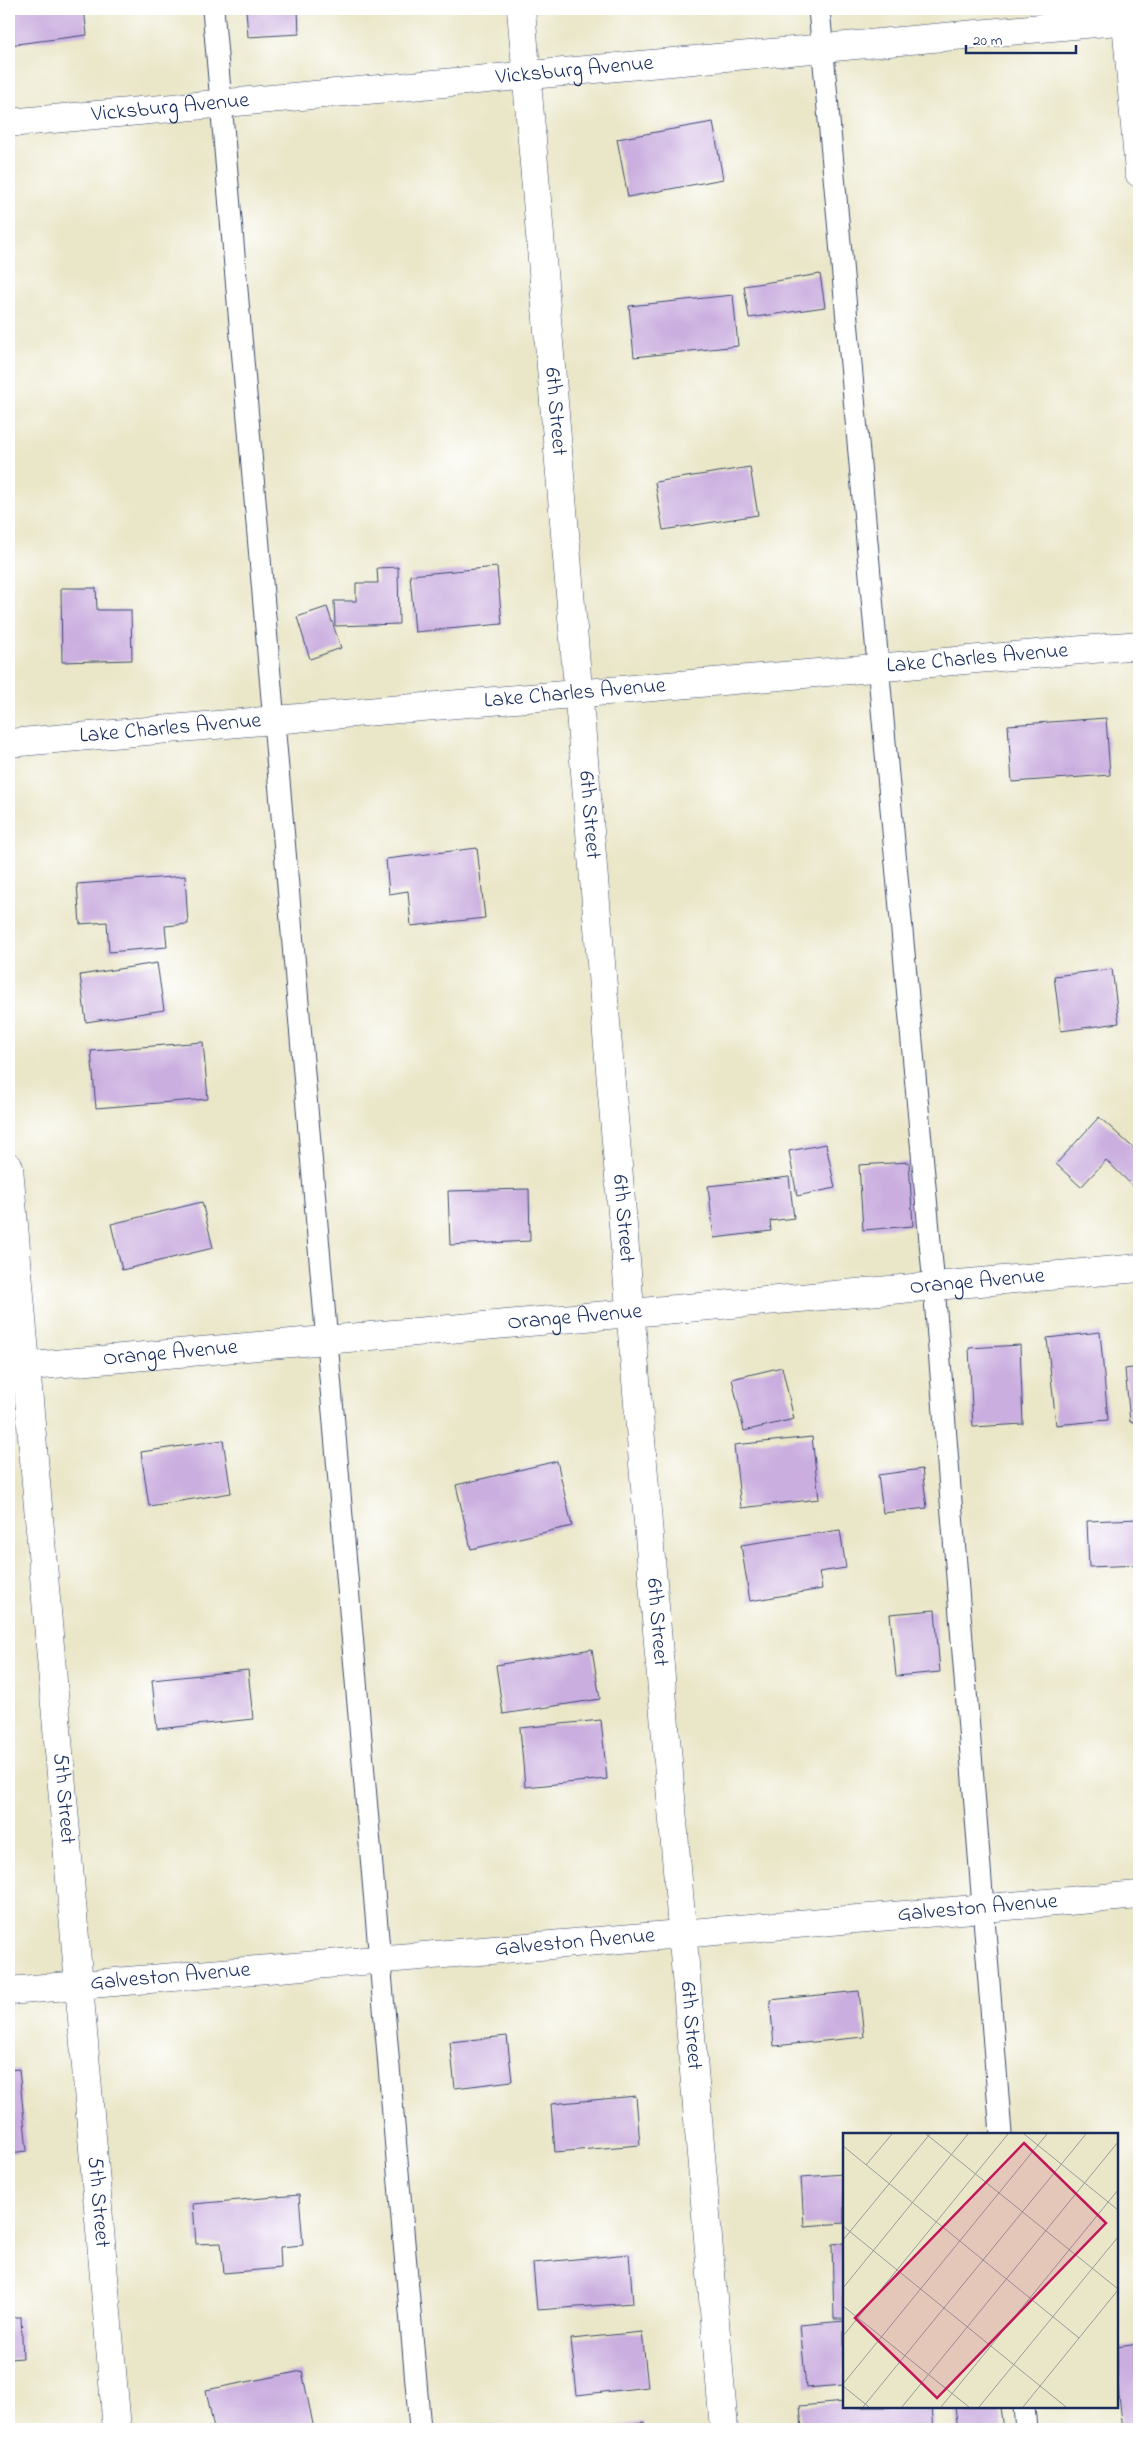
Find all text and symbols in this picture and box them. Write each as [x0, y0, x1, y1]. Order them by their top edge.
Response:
scale bar [966, 22, 1076, 54]
text: 20 m [973, 30, 1003, 52]
street label: Vicksburg Avenue [493, 48, 655, 94]
street label: Vicksburg Avenue [89, 85, 251, 131]
street label: 6th Street [535, 366, 574, 458]
street label: Lake Charles Avenue [885, 635, 1070, 683]
street label: Lake Charles Avenue [483, 670, 667, 718]
street label: Lake Charles Avenue [78, 705, 263, 753]
street label: 6th Street [569, 770, 608, 861]
street label: 6th Street [603, 1173, 642, 1265]
street label: Orange Avenue [908, 1260, 1046, 1304]
street label: Orange Avenue [506, 1296, 644, 1340]
street label: Orange Avenue [102, 1332, 239, 1376]
street label: 6th Street [637, 1577, 676, 1668]
street label: 5th Street [43, 1752, 83, 1846]
street label: Galveston Avenue [896, 1886, 1059, 1931]
street label: Galveston Avenue [494, 1920, 657, 1966]
street label: Galveston Avenue [89, 1955, 252, 2000]
street label: 6th Street [671, 1980, 710, 2072]
inset map [843, 2133, 1118, 2408]
street label: 5th Street [78, 2155, 117, 2250]

